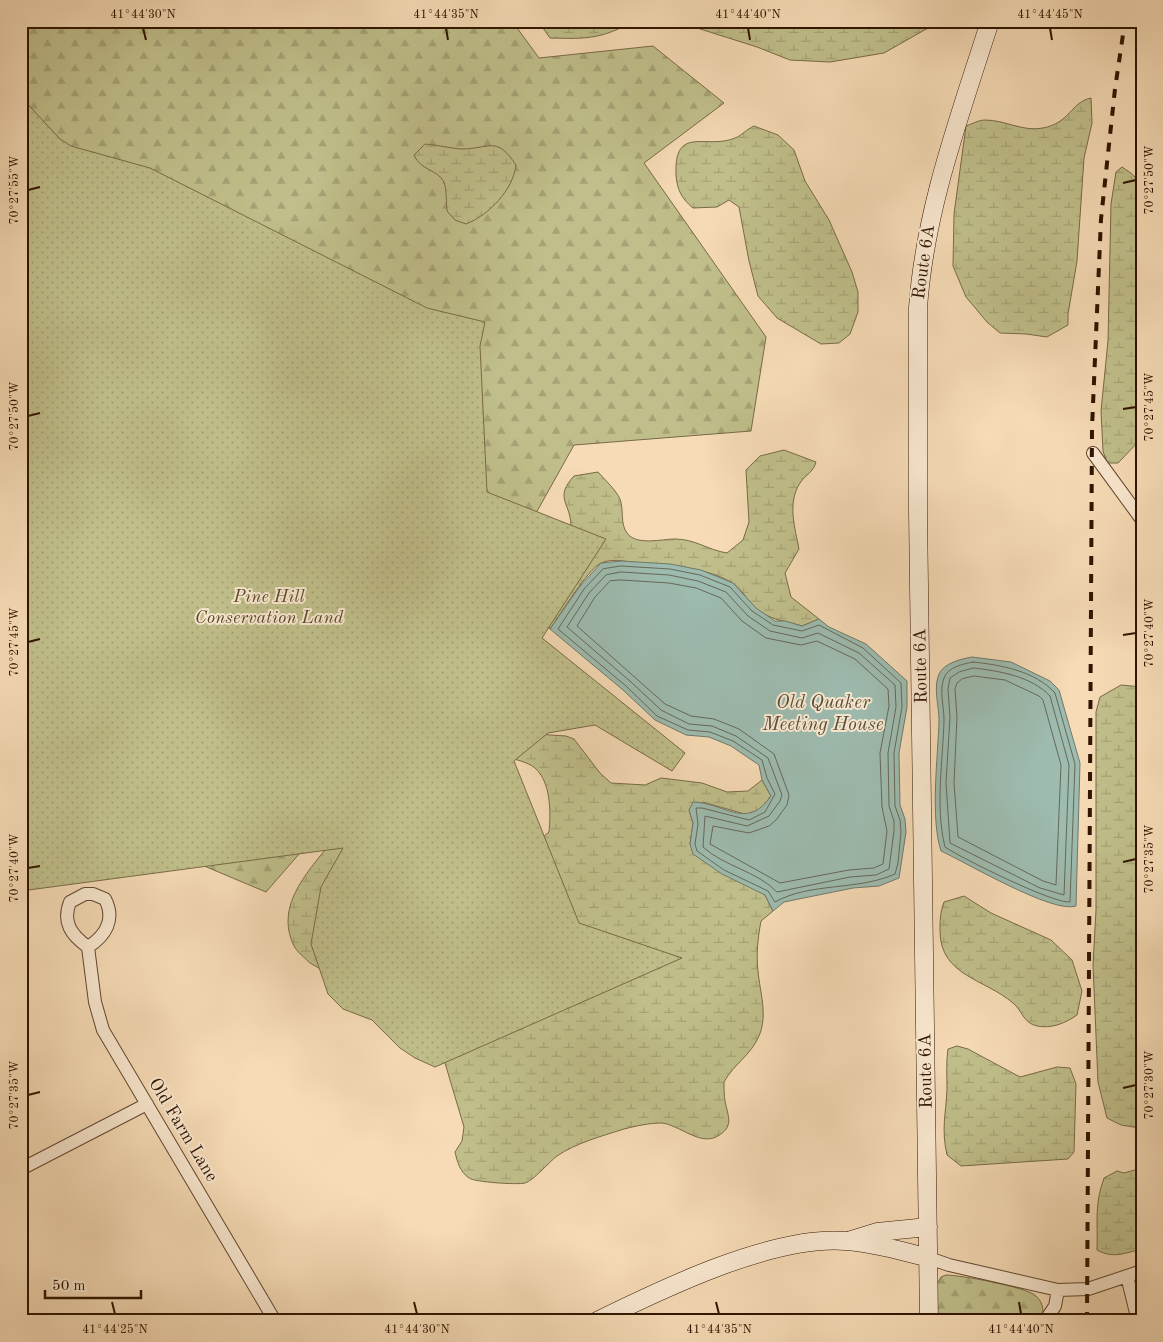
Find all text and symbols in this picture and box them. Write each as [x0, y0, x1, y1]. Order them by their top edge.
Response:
text: 41°44'35"N [413, 8, 479, 21]
text: 41°44'45"N [1017, 8, 1083, 21]
text: 41°44'30"N [110, 9, 176, 21]
text: 41°44'40"N [715, 9, 781, 21]
text: 70°27'50"W [1143, 145, 1156, 215]
text: 70°27'55"W [8, 155, 21, 225]
street label: Route 6A [910, 223, 938, 301]
text: 70°27'45"W [1143, 372, 1156, 442]
text: 70°27'50"W [8, 381, 21, 451]
park label: Pine Hill Conservation Land [195, 588, 344, 627]
text: 70°27'40"W [1144, 598, 1156, 668]
text: 70°27'45"W [8, 607, 21, 677]
street label: Route 6A [911, 628, 931, 704]
water label: Old Quaker Meeting House [762, 694, 884, 735]
text: 70°27'35"W [1143, 824, 1156, 894]
text: 70°27'40"W [9, 833, 21, 903]
street label: Route 6A [916, 1033, 936, 1109]
text: 70°27'30"W [1144, 1050, 1156, 1120]
text: 70°27'35"W [8, 1060, 21, 1130]
street label: Old Farm Lane [145, 1075, 221, 1185]
scale bar [45, 1267, 141, 1299]
text: 50 m [52, 1279, 86, 1294]
text: 41°44'25"N [82, 1323, 148, 1336]
text: 41°44'35"N [686, 1323, 752, 1336]
text: 41°44'30"N [384, 1324, 450, 1336]
text: 41°44'40"N [988, 1324, 1054, 1336]

